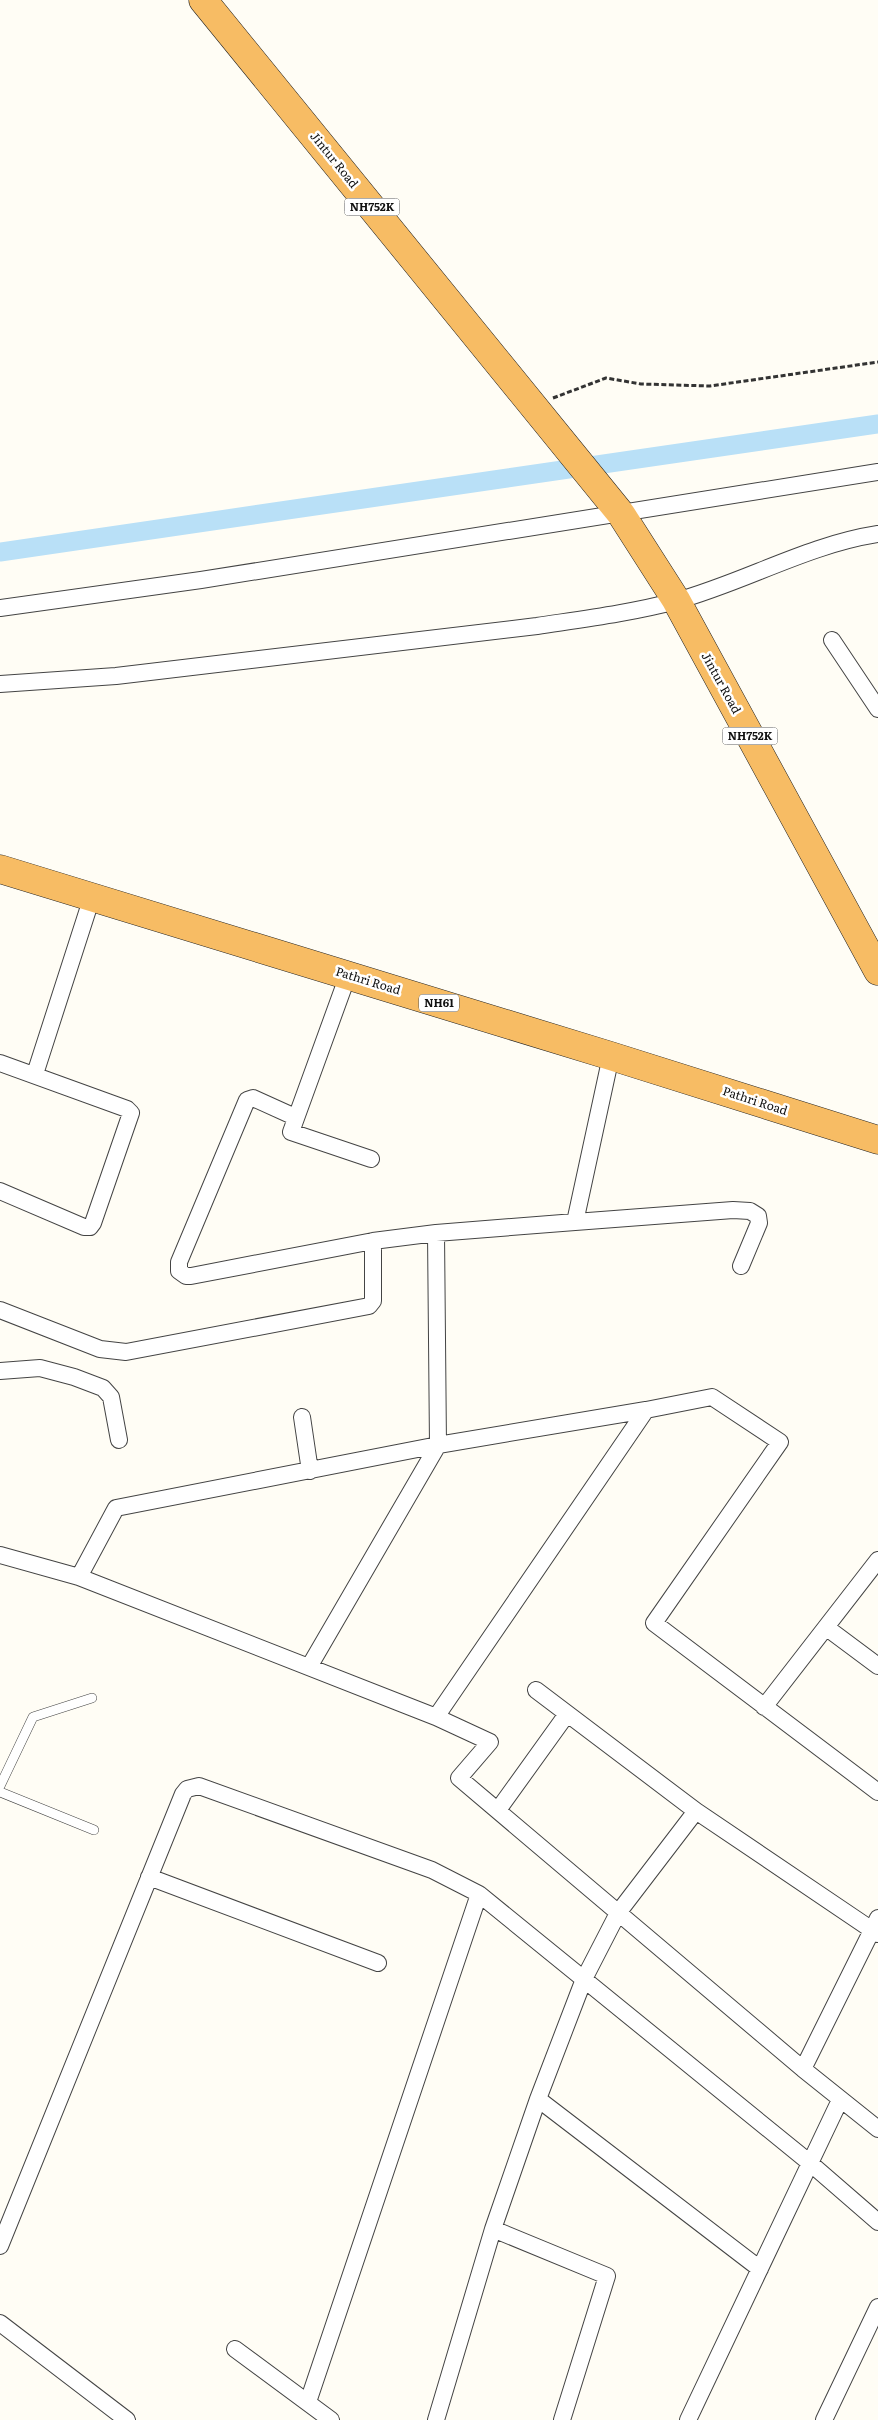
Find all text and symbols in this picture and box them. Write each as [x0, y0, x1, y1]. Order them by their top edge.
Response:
street label: Jintur Road [306, 127, 363, 192]
road number: NH752K [344, 198, 400, 216]
street label: Jintur Road [698, 649, 746, 717]
road number: NH752K [722, 728, 778, 744]
street label: Pathri Road [334, 962, 404, 999]
road number: NH61 [419, 994, 459, 1011]
street label: Pathri Road [721, 1081, 791, 1119]

